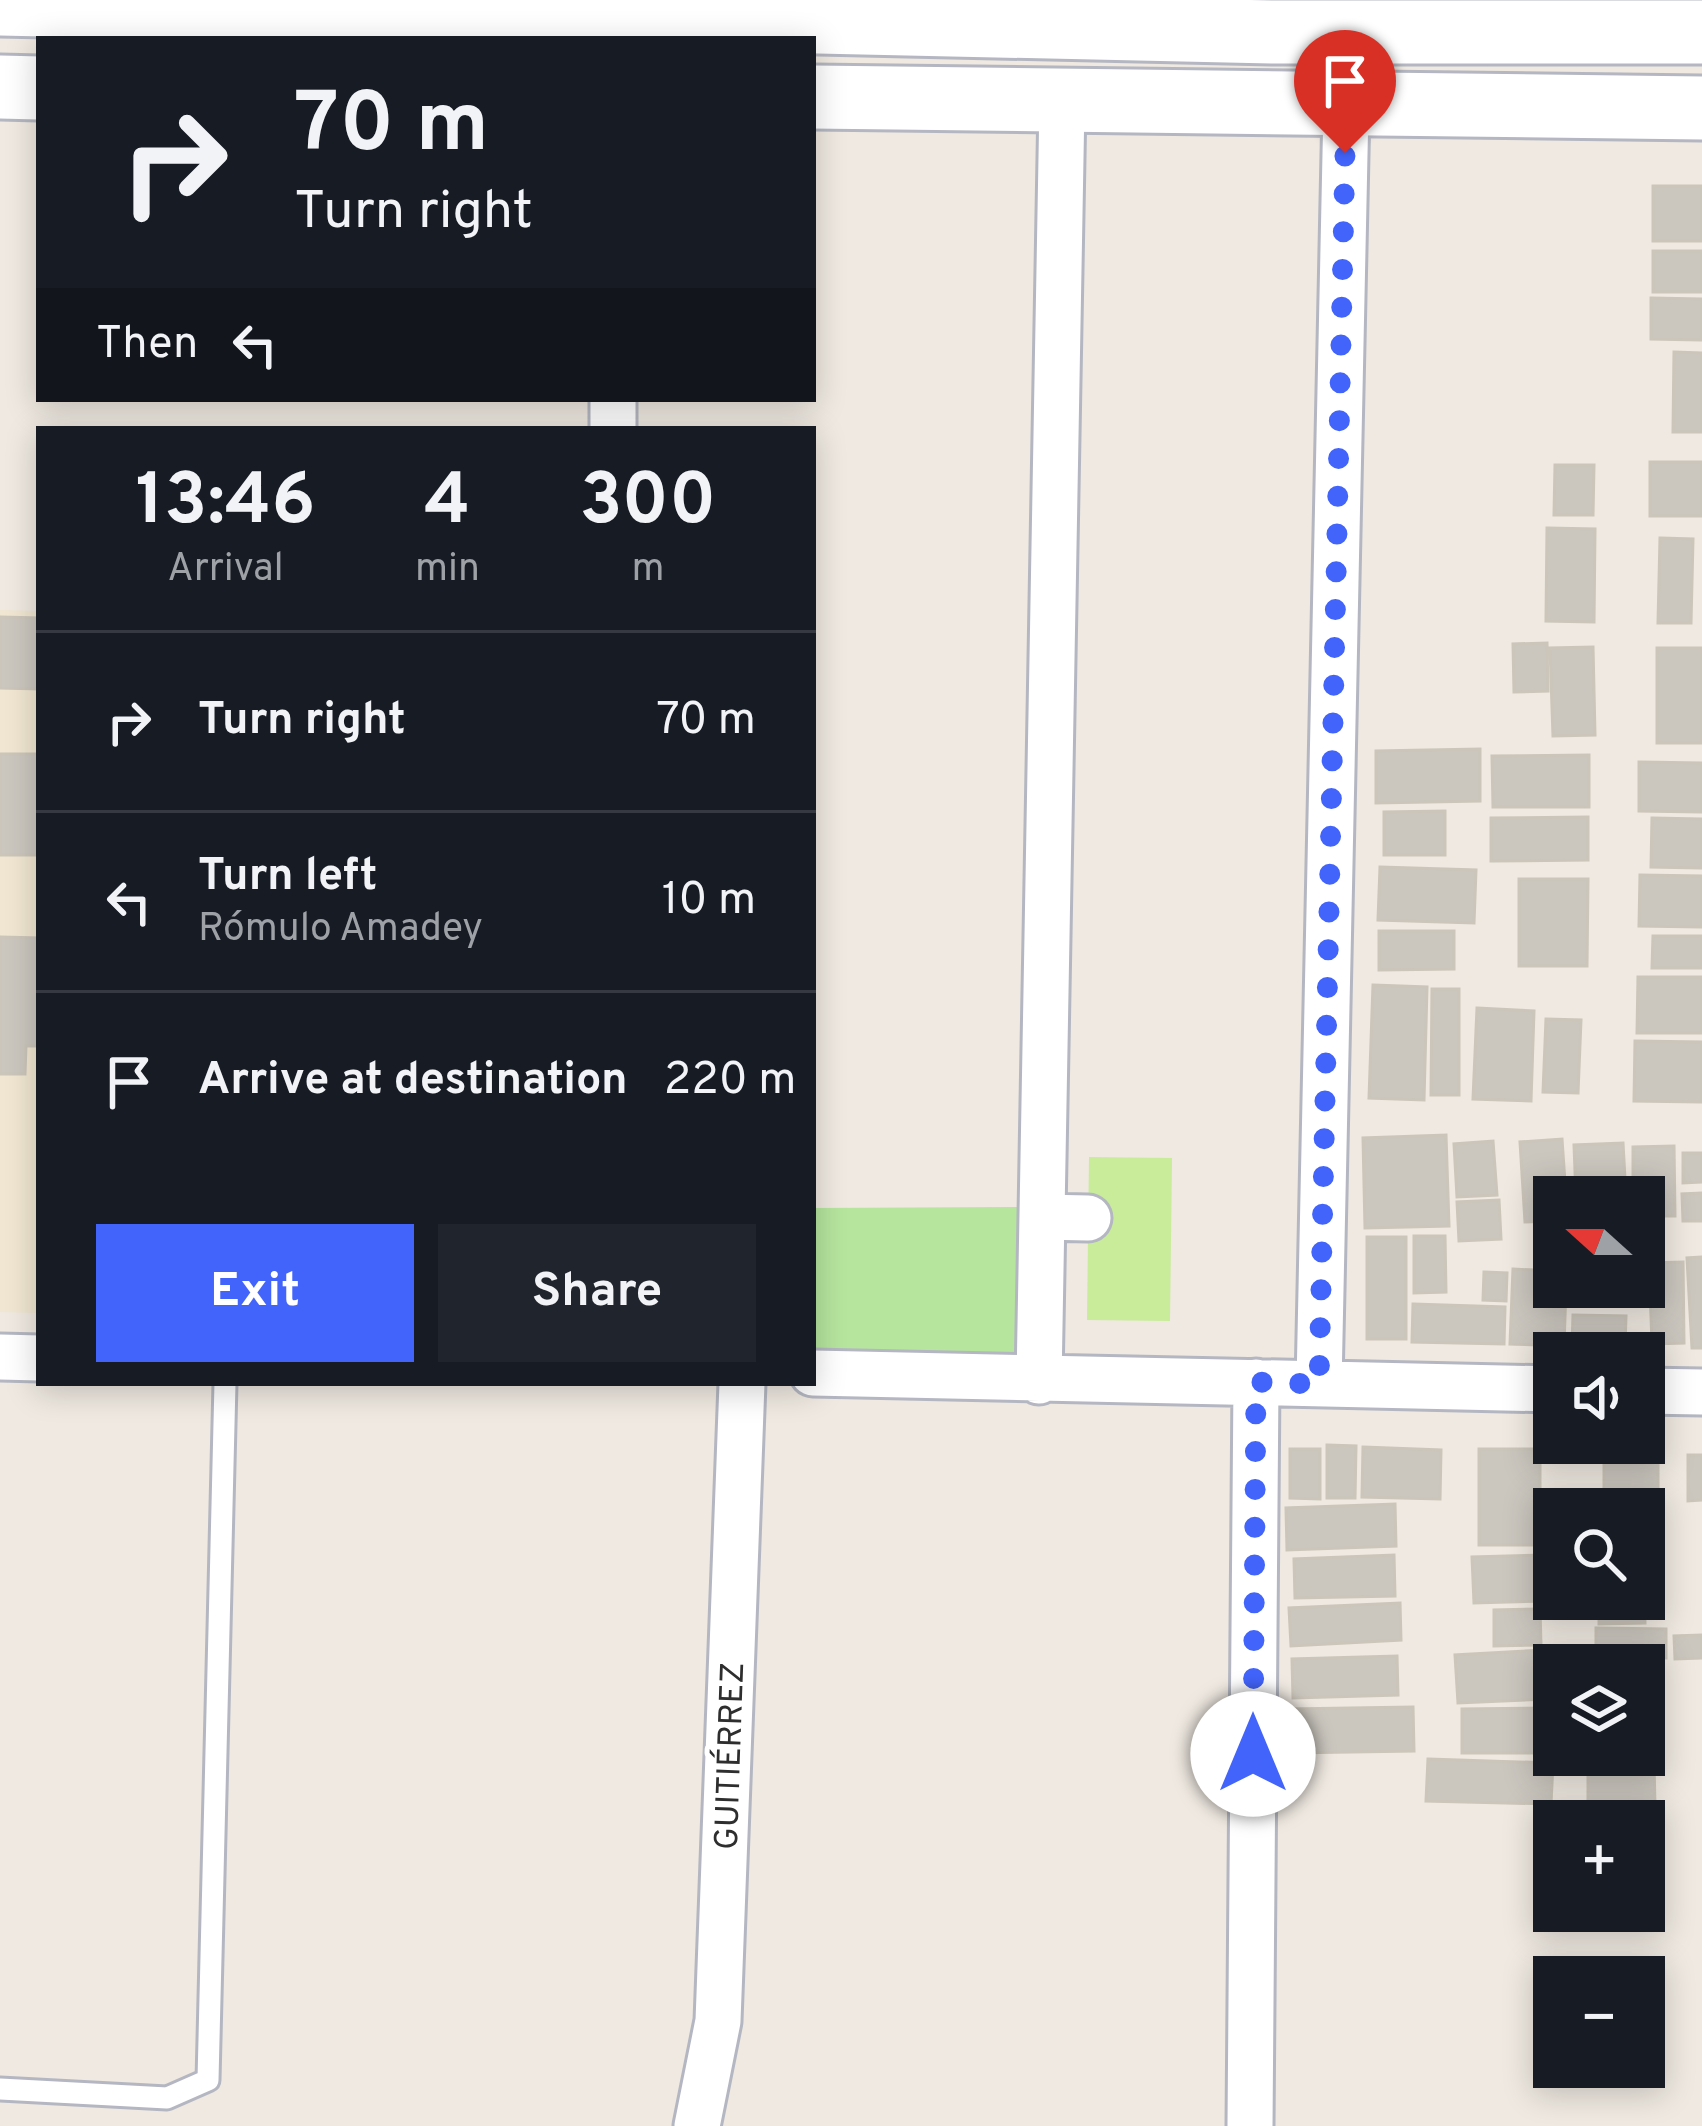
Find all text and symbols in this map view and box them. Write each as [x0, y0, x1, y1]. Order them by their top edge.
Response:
pin [1294, 30, 1396, 153]
icon: arrive [1312, 48, 1378, 114]
text: 70 m [294, 75, 489, 181]
icon: right [96, 84, 252, 240]
text: Turn right [294, 179, 533, 248]
icon: left [222, 312, 288, 378]
text: Then [96, 317, 198, 374]
text: 13:46 [136, 458, 315, 550]
text: 4 [424, 458, 471, 550]
text: 300 [579, 458, 716, 550]
text: Arrival [167, 546, 284, 595]
text: min [415, 546, 480, 595]
text: m [631, 546, 664, 595]
icon: right [96, 689, 162, 755]
text: Turn right [198, 693, 406, 750]
text: 70 m [656, 693, 756, 750]
text: Turn left [198, 849, 377, 906]
icon: left [96, 869, 162, 935]
text: 10 m [662, 873, 756, 930]
text: Rómulo Amadey [198, 906, 483, 955]
icon: arrive [96, 1049, 162, 1115]
text: Arrive at destination [198, 1053, 628, 1110]
text: 220 m [664, 1053, 796, 1110]
north arrow [1533, 1176, 1665, 1308]
map controls [1533, 1176, 1665, 2088]
button: Exit [96, 1224, 414, 1362]
button: Share [438, 1224, 756, 1362]
button: sound [1533, 1332, 1665, 1464]
button: search [1533, 1488, 1665, 1620]
button: layers [1533, 1644, 1665, 1776]
street label: GUITIÉRREZ [707, 1662, 756, 1851]
position arrow [1190, 1691, 1316, 1817]
button: + [1533, 1800, 1665, 1932]
button: − [1533, 1956, 1665, 2088]

